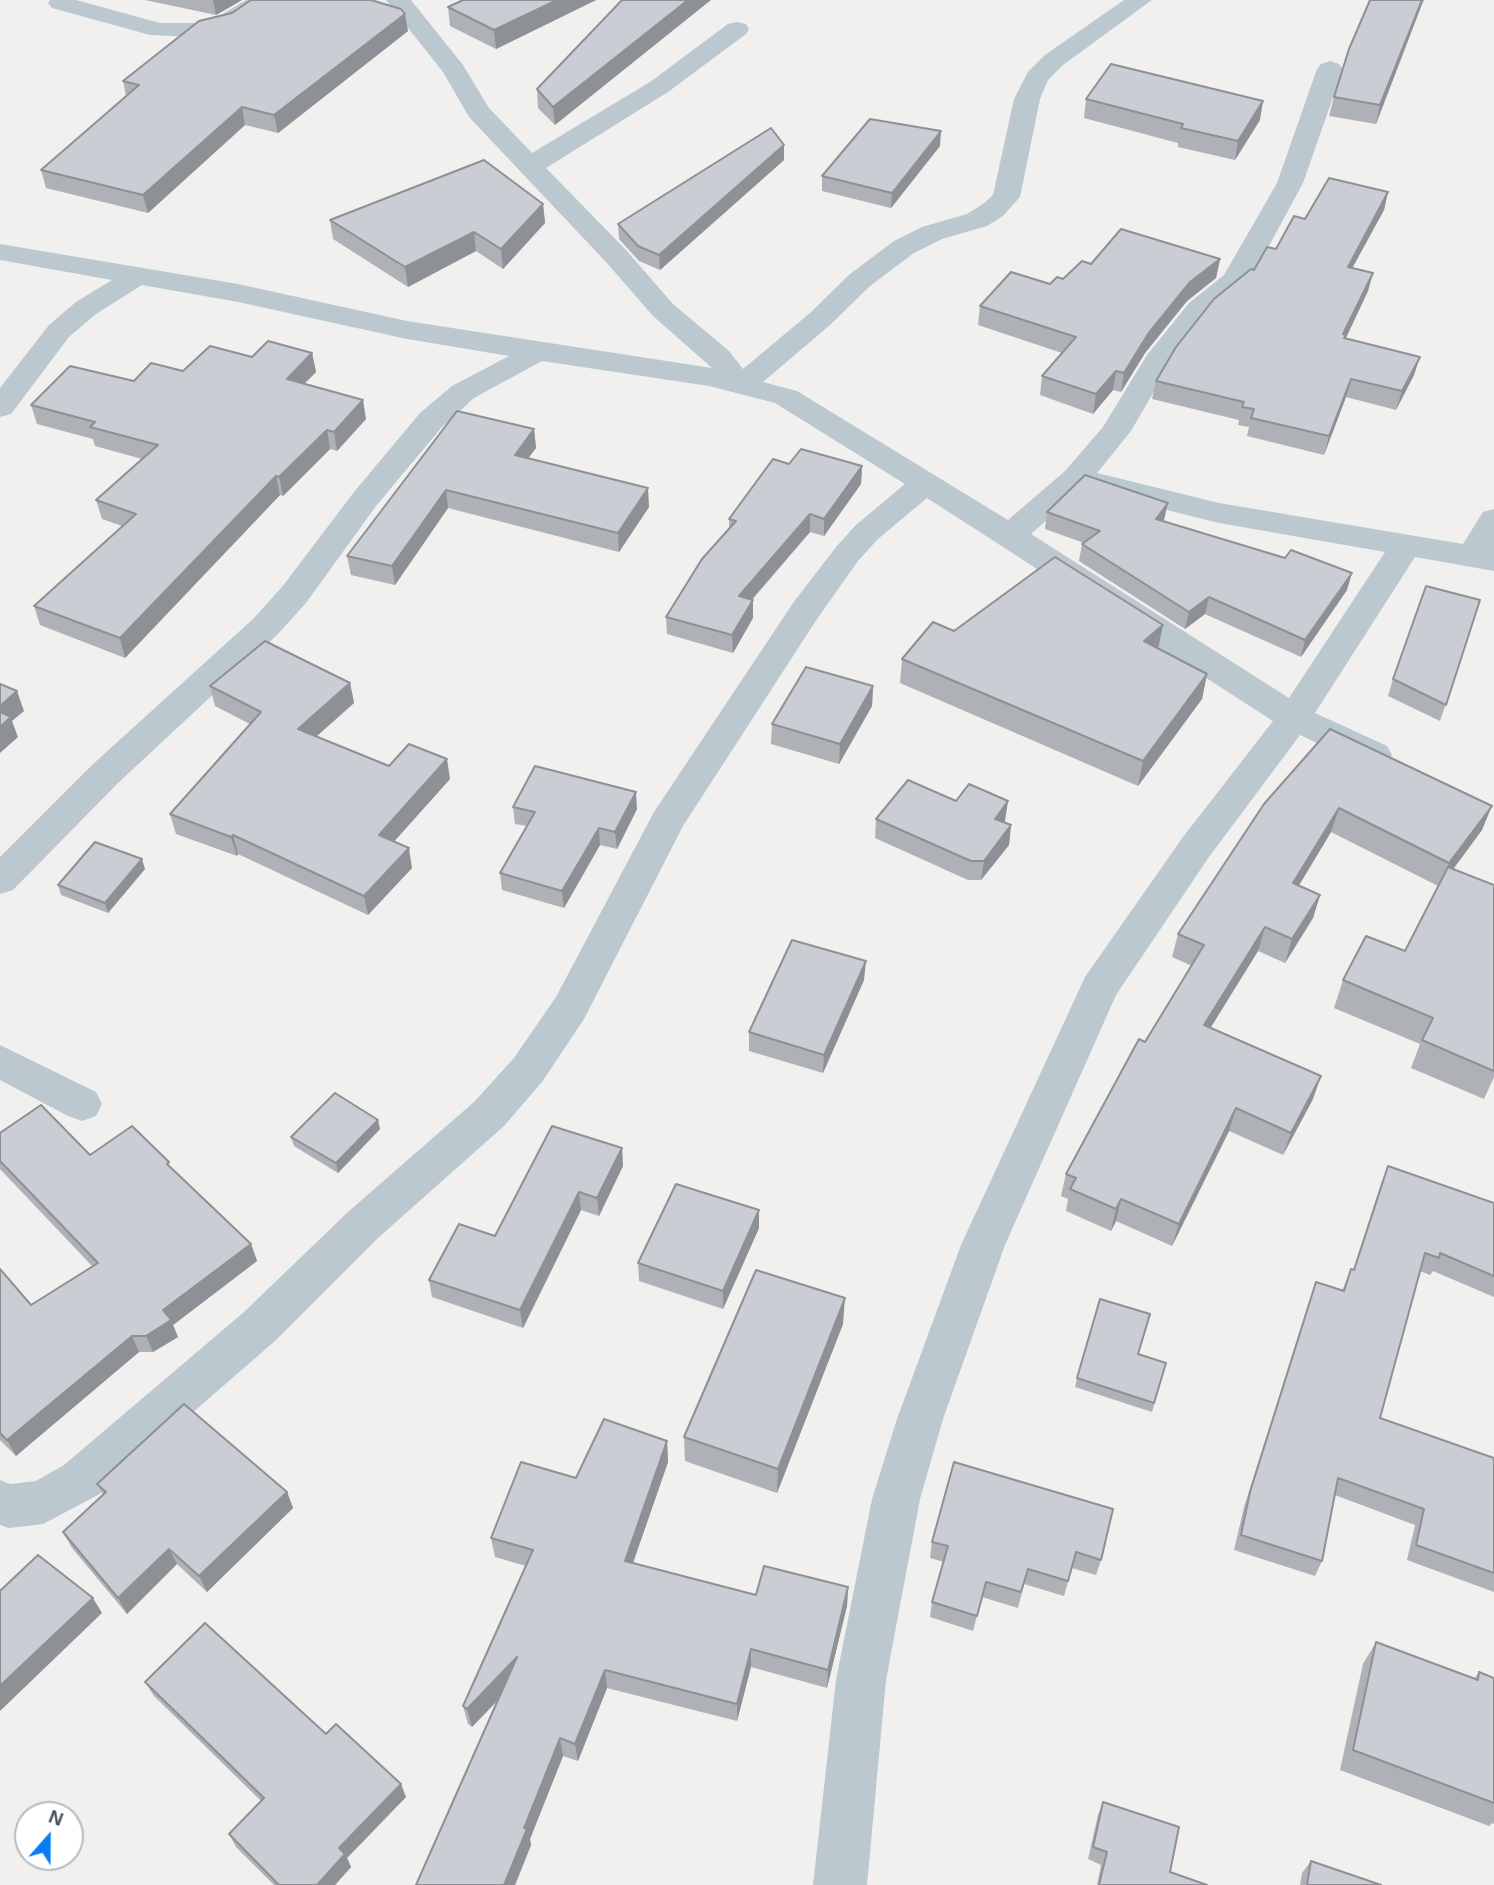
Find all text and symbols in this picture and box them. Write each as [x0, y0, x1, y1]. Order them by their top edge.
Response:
north arrow [14, 1801, 84, 1871]
text: N [46, 1806, 66, 1830]

